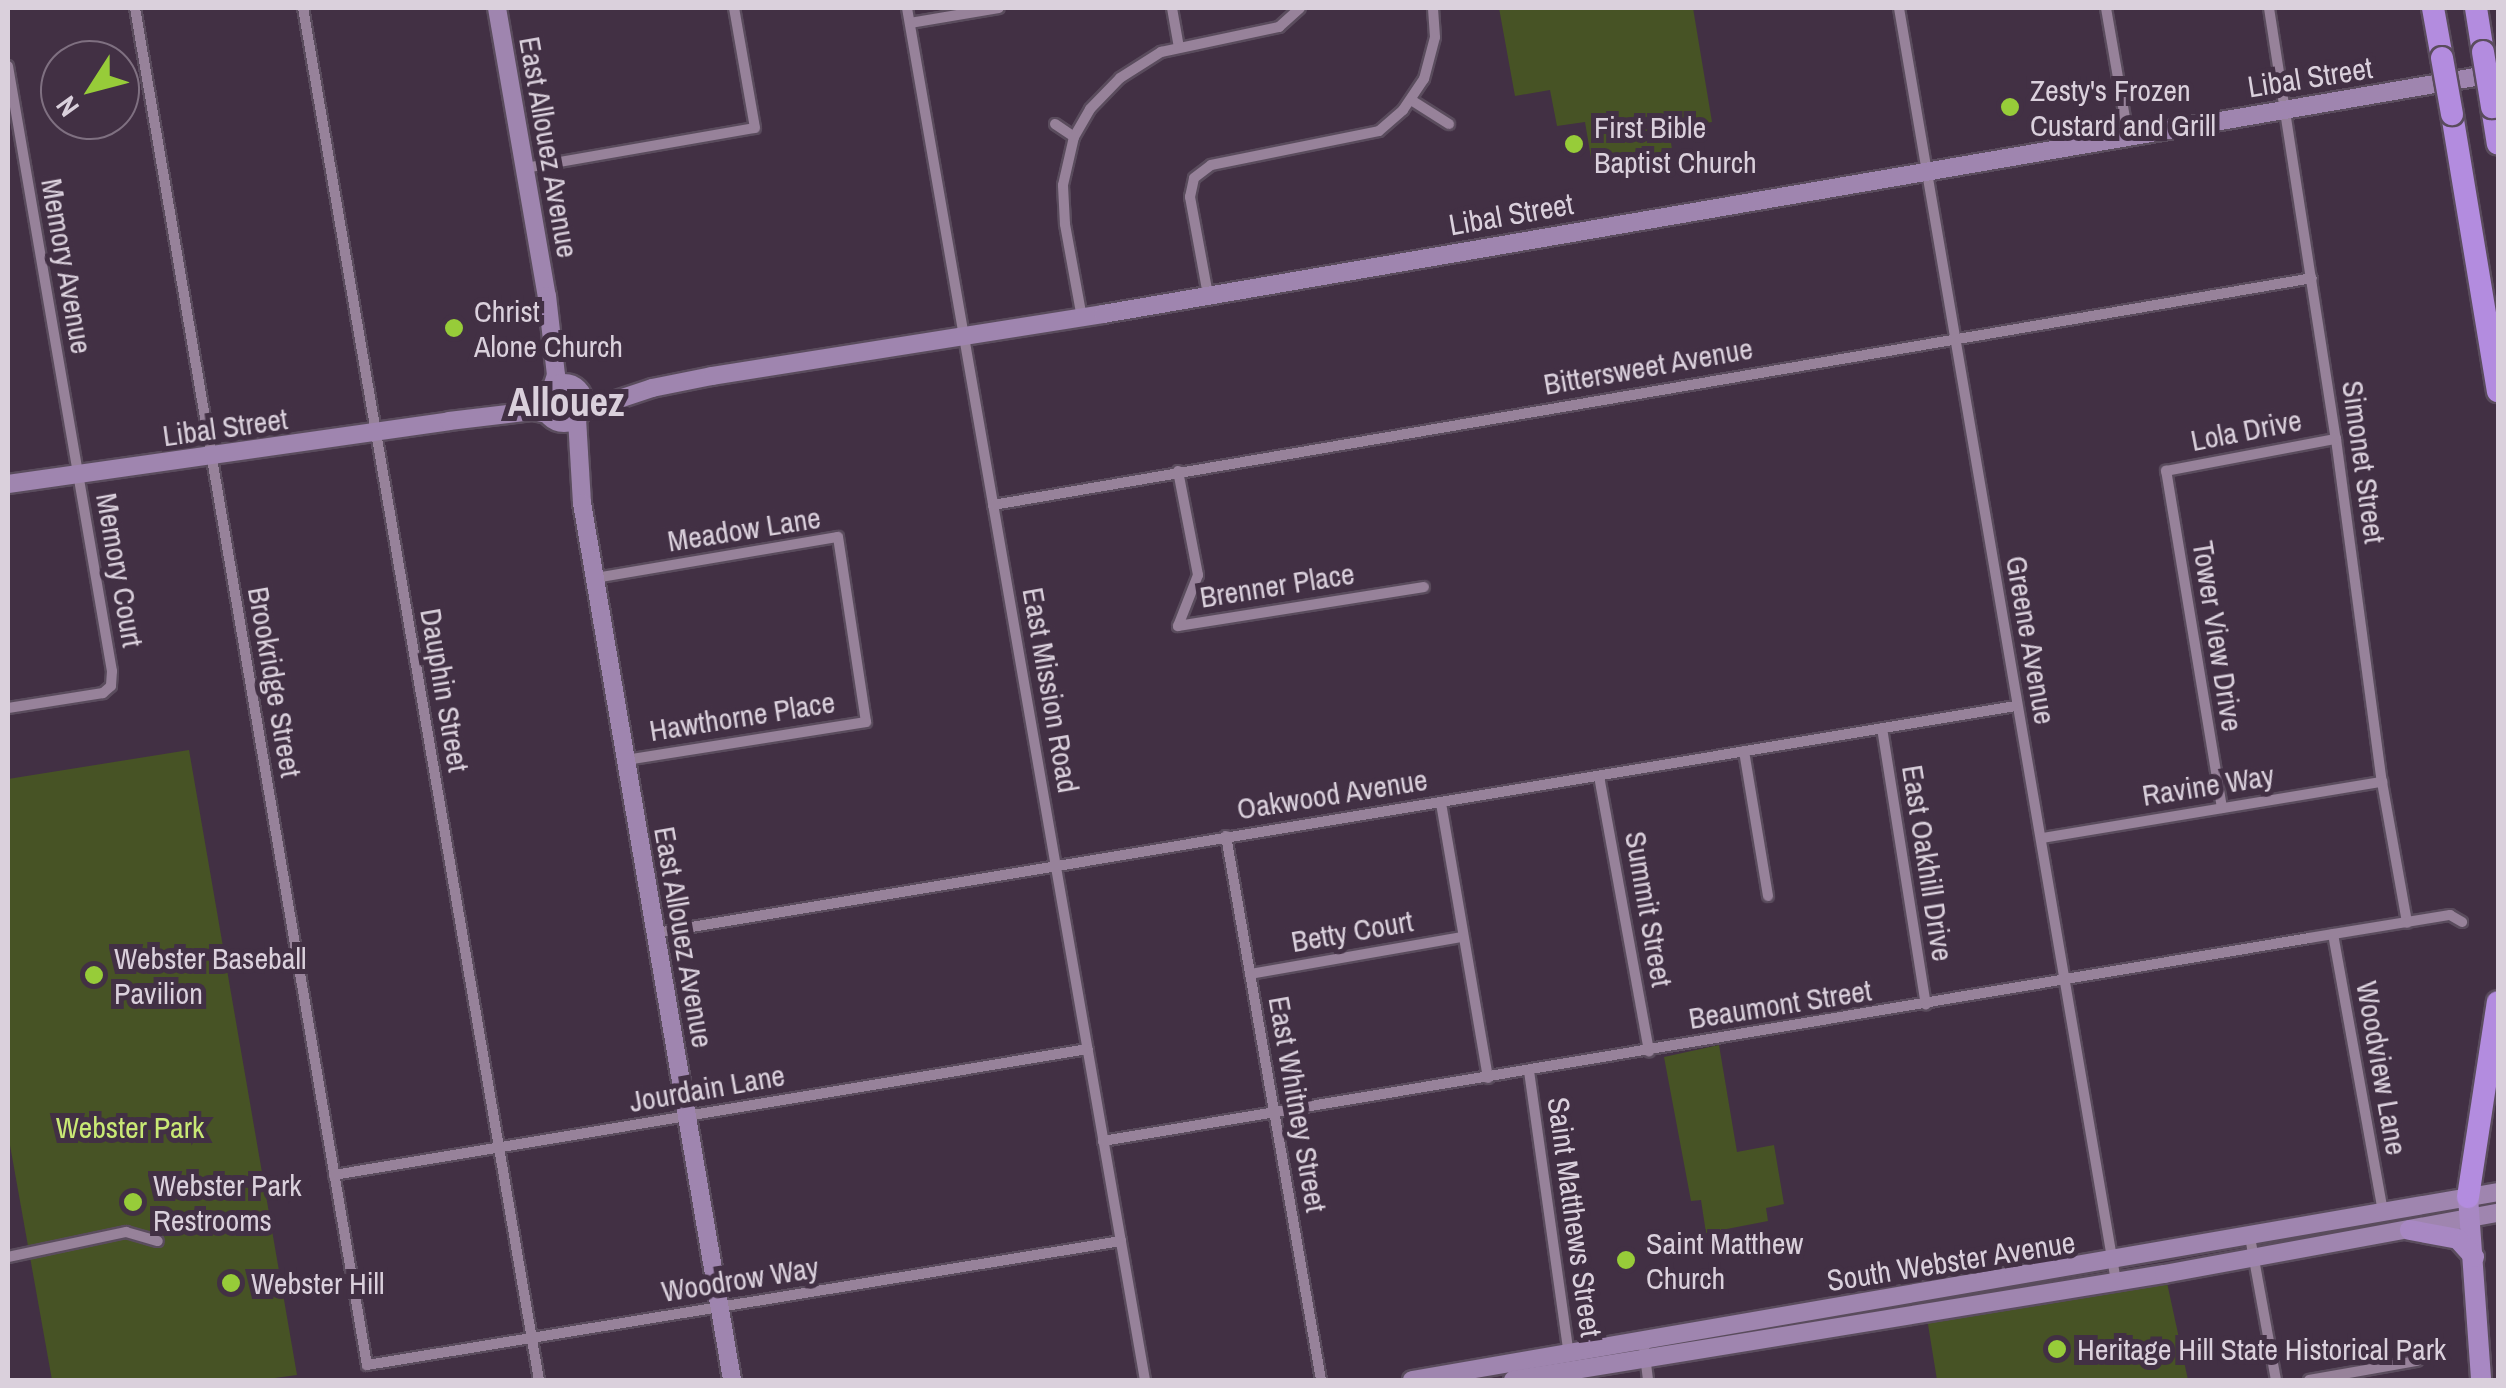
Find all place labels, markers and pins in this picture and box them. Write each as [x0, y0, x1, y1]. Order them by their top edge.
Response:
place label: Zesty's Frozen Custard and Grill [2030, 72, 2216, 142]
marker: Zesty's Frozen Custard and Grill [1999, 96, 2021, 118]
place label: First Bible Baptist Church [1594, 109, 1757, 180]
marker: First Bible Baptist Church [1563, 133, 1585, 155]
place label: Christ Alone Church [474, 293, 623, 364]
marker: Christ Alone Church [443, 317, 465, 339]
place label: Webster Baseball Pavilion [114, 940, 306, 1010]
marker: Webster Baseball Pavilion [83, 964, 105, 986]
place label: Webster Park Restrooms [153, 1167, 302, 1238]
marker: Webster Park Restrooms [122, 1191, 144, 1213]
place label: Saint Matthew Church [1646, 1225, 1803, 1296]
marker: Saint Matthew Church [1615, 1249, 1637, 1271]
place label: Webster Hill [251, 1265, 385, 1301]
marker: Webster Hill [220, 1272, 242, 1294]
place label: Heritage Hill State Historical Park [2077, 1331, 2446, 1367]
marker: Heritage Hill State Historical Park [2046, 1338, 2068, 1360]

